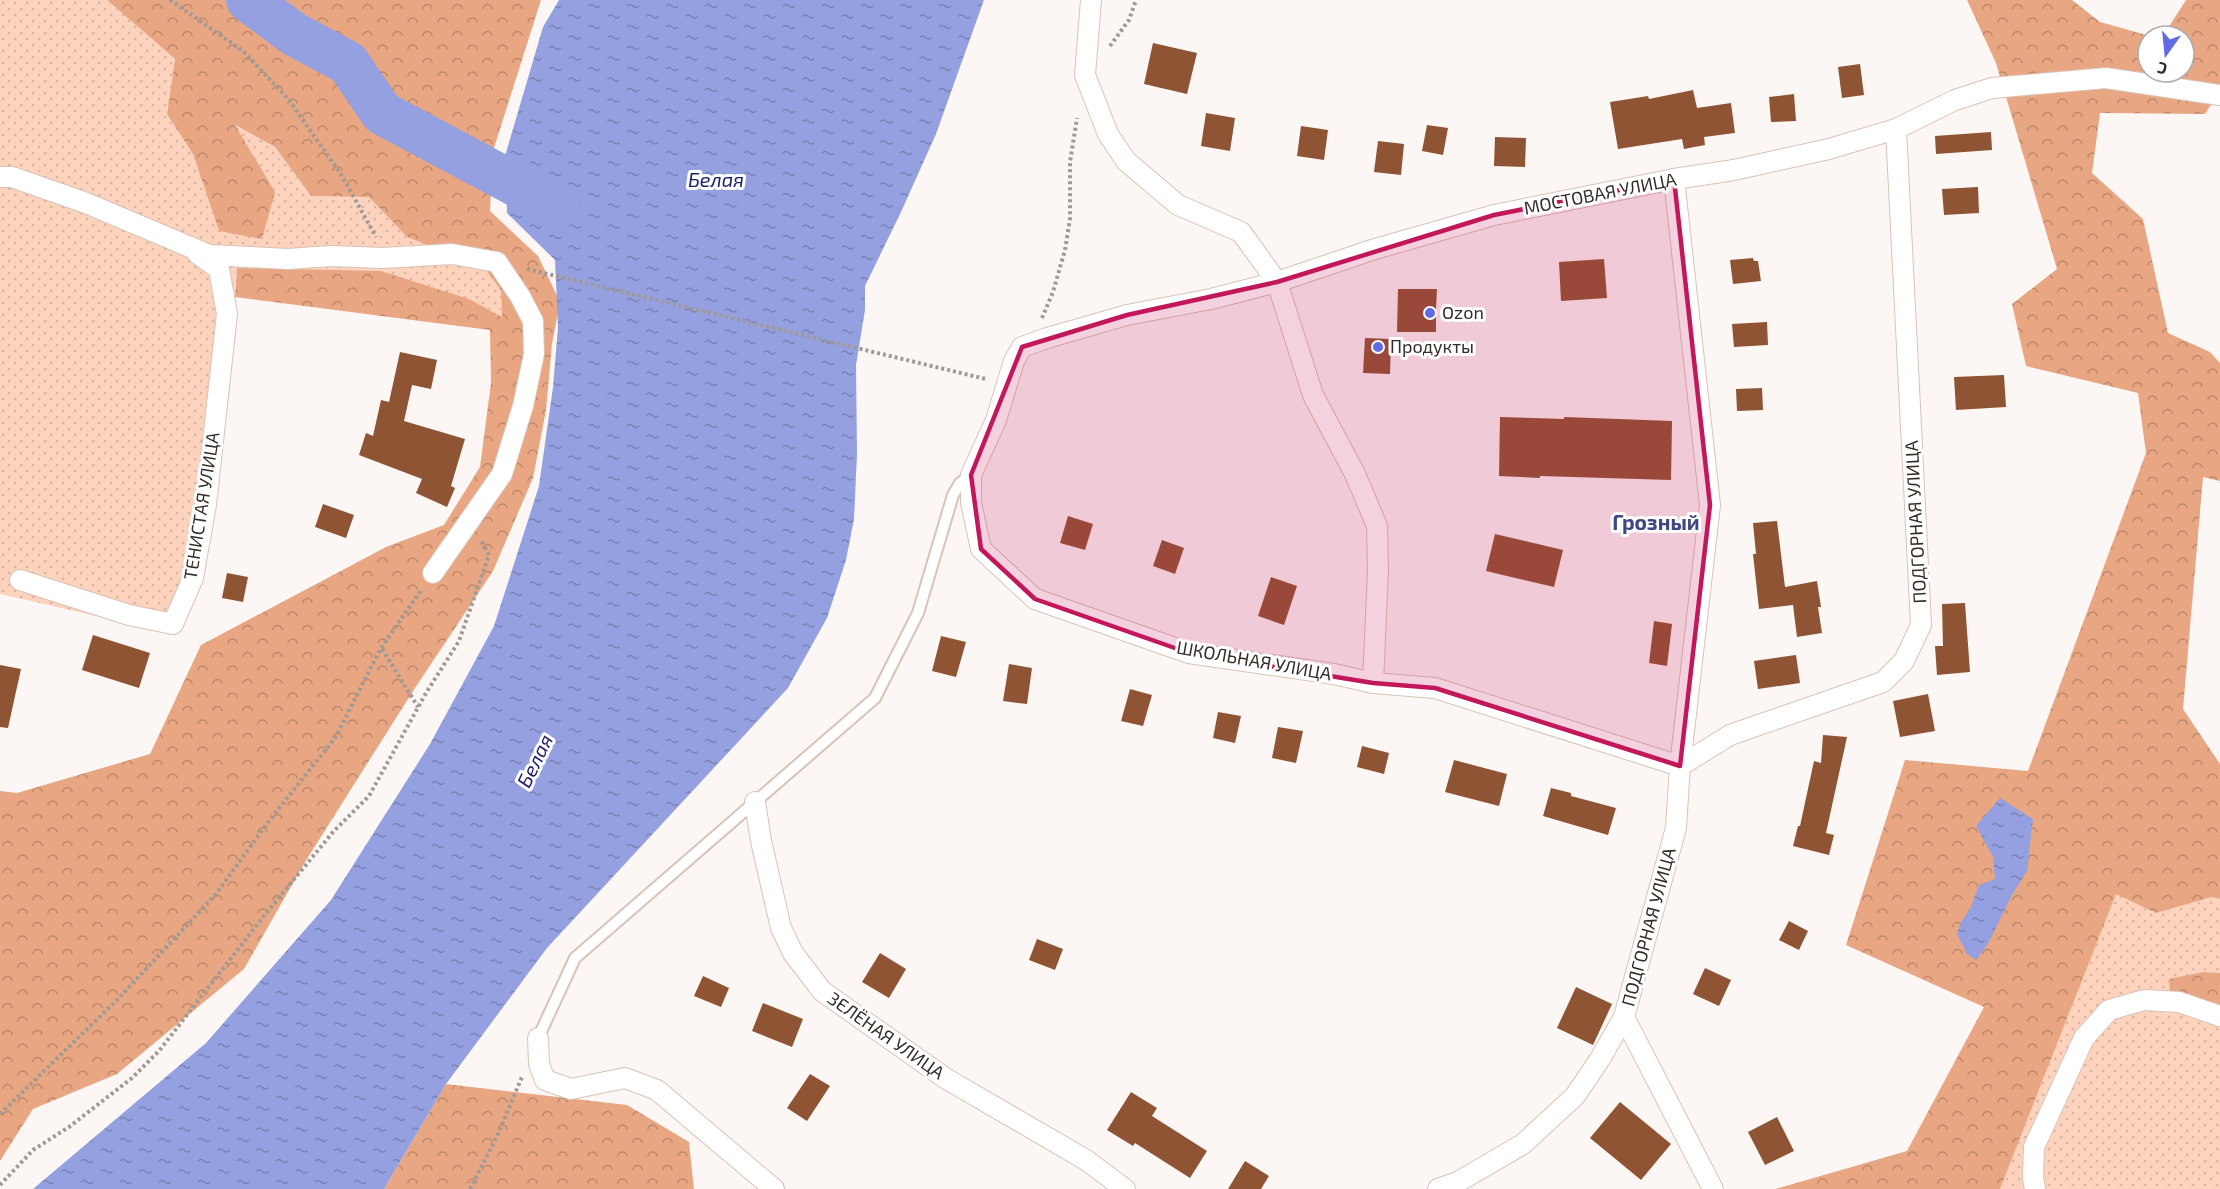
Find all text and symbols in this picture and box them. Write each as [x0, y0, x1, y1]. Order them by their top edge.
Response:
north arrow [2136, 24, 2196, 84]
text: С [2155, 59, 2169, 79]
water label: Белая [688, 167, 744, 191]
street label: МОСТОВАЯ УЛИЦА [1522, 167, 1679, 219]
place label: Ozon [1442, 301, 1484, 323]
marker: Ozon [1423, 306, 1437, 320]
place label: Продукты [1390, 335, 1474, 357]
marker: Продукты [1371, 340, 1385, 354]
street label: ТЕНИСТАЯ УЛИЦА [178, 430, 224, 581]
street label: ПОДГОРНАЯ УЛИЦА [1900, 439, 1930, 604]
district label: Грозный [1612, 509, 1700, 534]
street label: ШКОЛЬНАЯ УЛИЦА [1175, 636, 1334, 685]
water label: Белая [511, 730, 557, 791]
street label: ПОДГОРНАЯ УЛИЦА [1616, 844, 1680, 1008]
street label: ЗЕЛЁНАЯ УЛИЦА [824, 987, 950, 1084]

